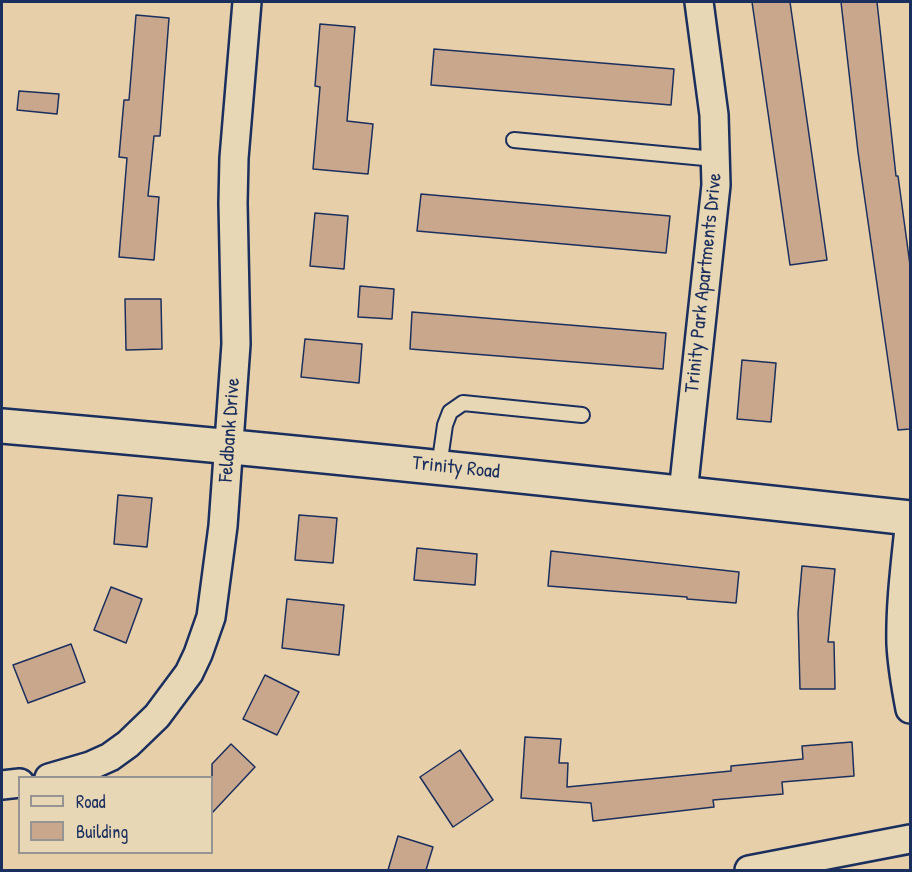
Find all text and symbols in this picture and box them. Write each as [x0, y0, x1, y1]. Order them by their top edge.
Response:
street label: Trinity Park Apartments Drive [681, 172, 727, 394]
street label: Feldbank Drive [214, 377, 246, 483]
street label: Trinity Road [411, 451, 501, 485]
legend [18, 776, 213, 854]
text: Road [76, 789, 106, 814]
text: Building [76, 819, 128, 844]

